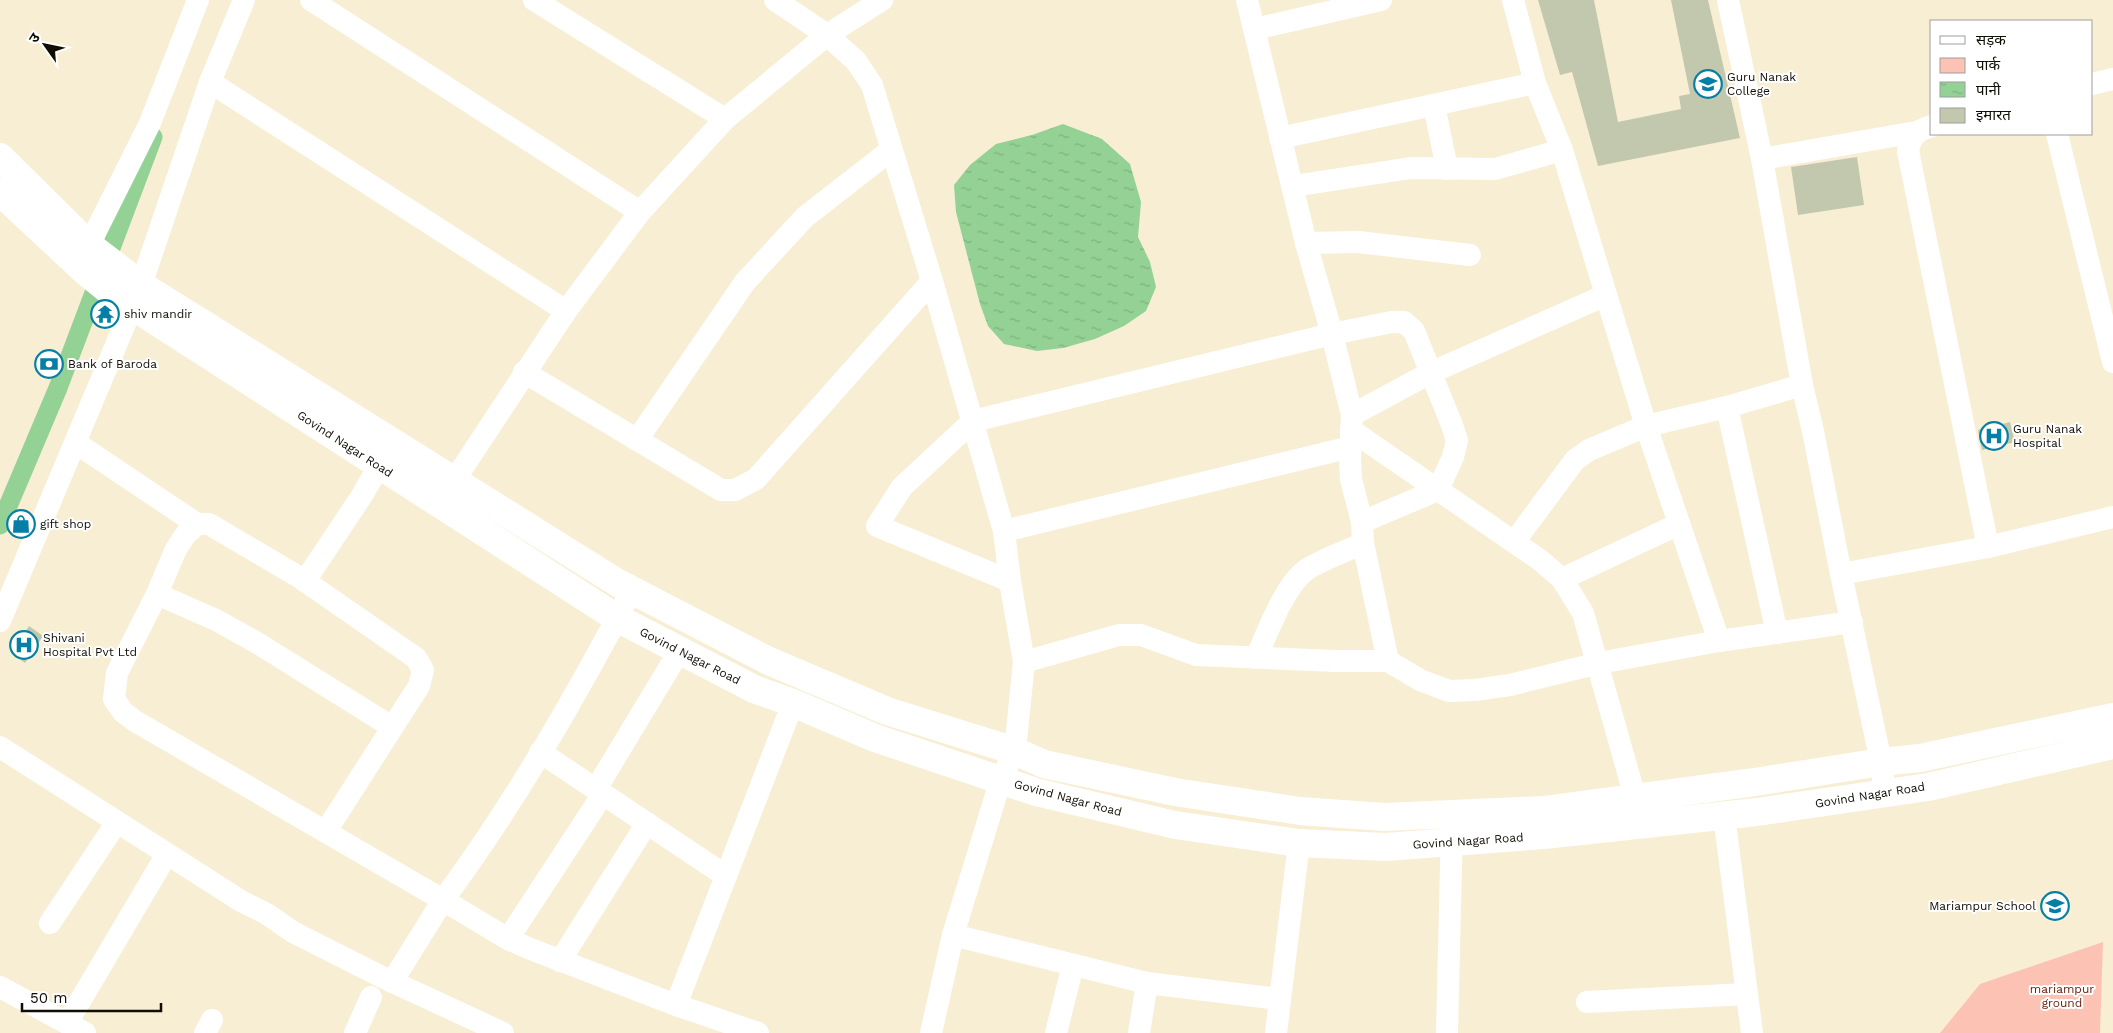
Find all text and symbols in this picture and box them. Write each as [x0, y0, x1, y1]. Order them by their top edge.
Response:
north arrow [20, 20, 70, 70]
legend [1930, 20, 2093, 135]
text: उ [25, 29, 43, 46]
text: सड़क [1976, 31, 2006, 49]
text: पार्क [1976, 56, 2000, 74]
school or university icon: Guru Nanak College [1693, 69, 1723, 99]
place label: Guru Nanak College [1727, 70, 1796, 98]
text: पानी [1976, 81, 2002, 99]
text: इमारत [1976, 106, 2011, 124]
temple icon: shiv mandir [90, 299, 120, 329]
place label: shiv mandir [124, 307, 192, 321]
bank icon: Bank of Baroda [34, 349, 64, 379]
place label: Bank of Baroda [68, 357, 157, 371]
street label: Govind Nagar Road [295, 408, 395, 480]
hospital icon: Guru Nanak Hospital [1979, 421, 2009, 451]
place label: Guru Nanak Hospital [2013, 422, 2082, 450]
shop icon: gift shop [6, 509, 36, 539]
place label: gift shop [40, 517, 91, 531]
street label: Govind Nagar Road [637, 625, 743, 687]
hospital icon: Shivani Hospital Pvt Ltd [9, 630, 39, 660]
place label: Shivani Hospital Pvt Ltd [43, 631, 137, 659]
street label: Govind Nagar Road [1013, 777, 1123, 819]
street label: Govind Nagar Road [1814, 779, 1926, 811]
street label: Govind Nagar Road [1412, 830, 1524, 852]
school or university icon: Mariampur School [2040, 891, 2070, 921]
place label: Mariampur School [1929, 899, 2036, 913]
scale bar [22, 980, 161, 1012]
park label: mariampur ground [2030, 982, 2094, 1010]
text: 50 m [30, 989, 67, 1007]

